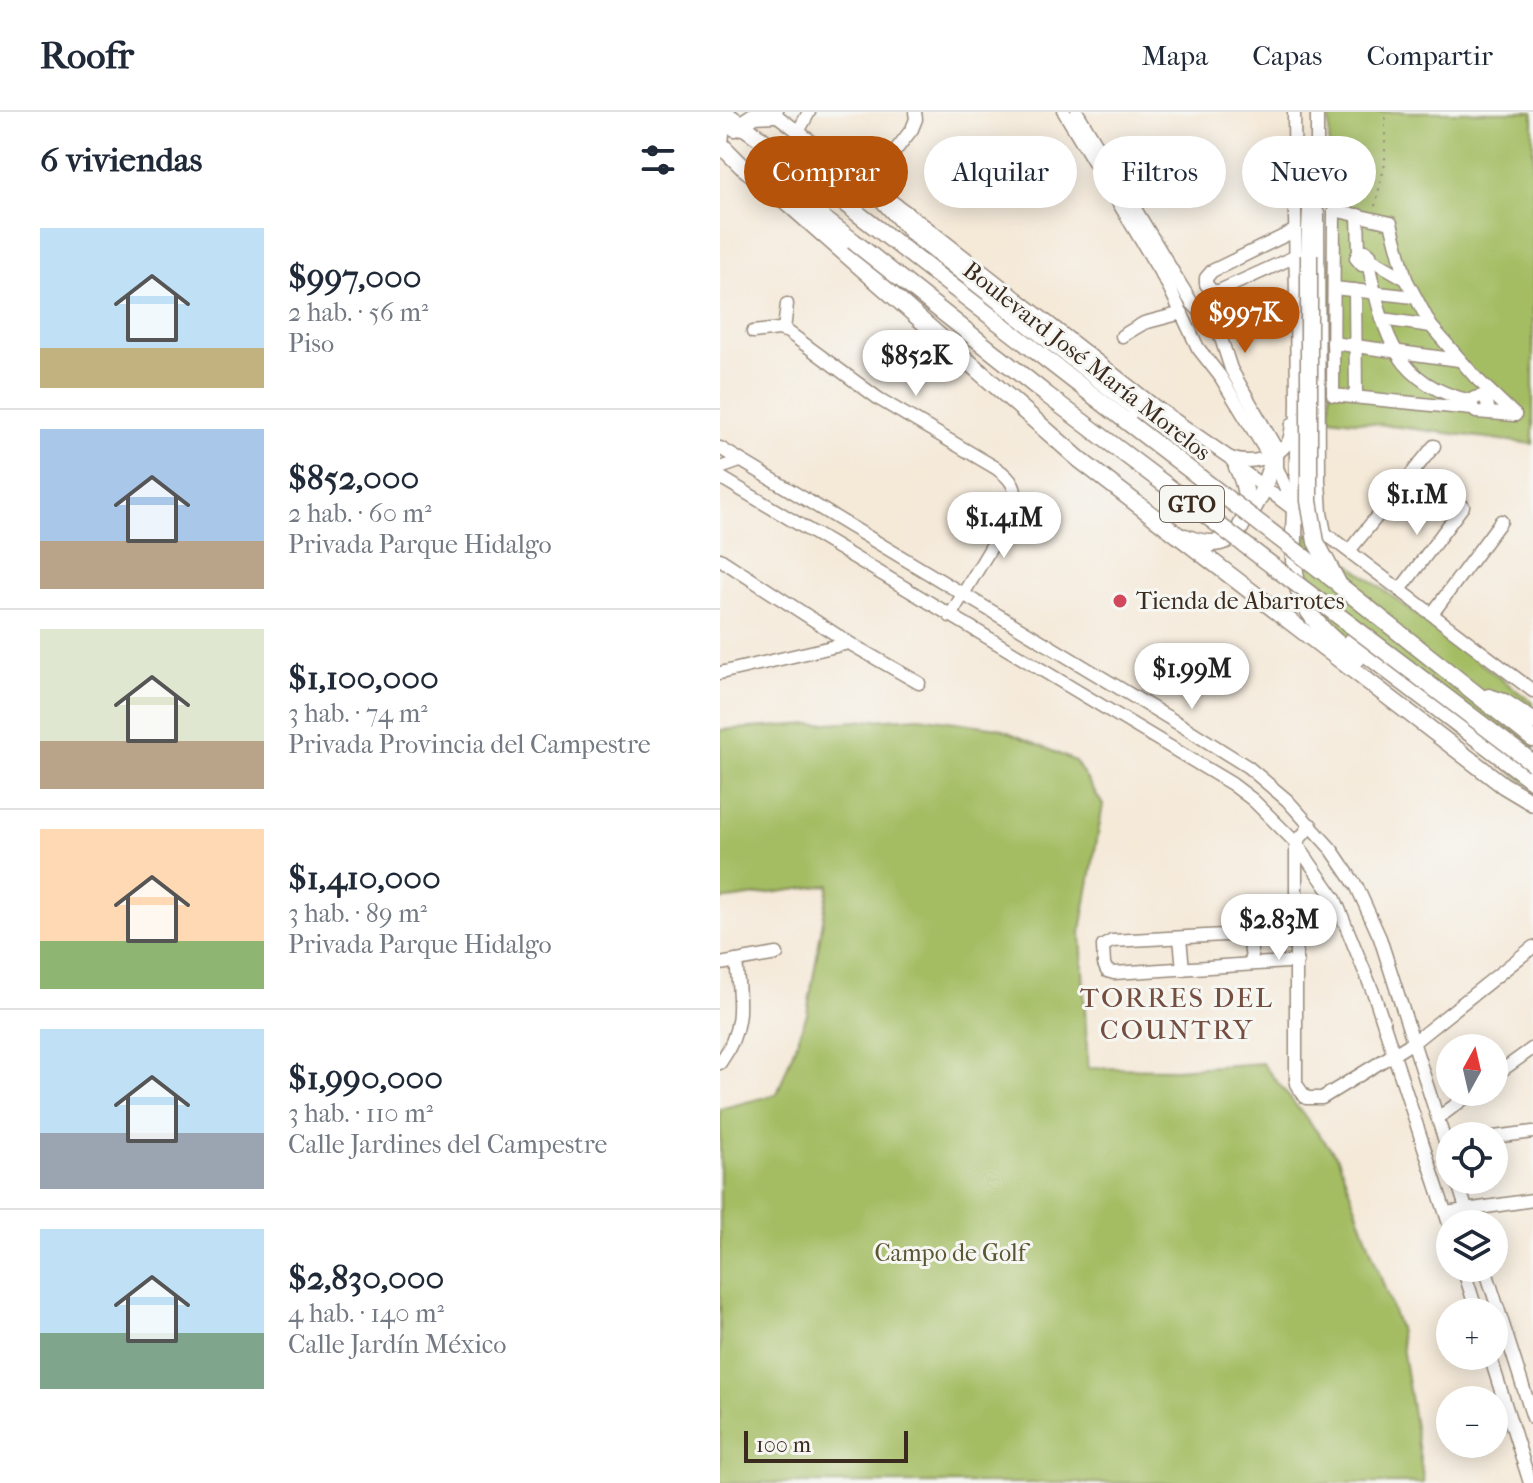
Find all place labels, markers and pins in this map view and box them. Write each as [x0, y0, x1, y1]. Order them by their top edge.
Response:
pin: $997K [1189, 287, 1301, 355]
pin: $852K [860, 330, 972, 398]
pin: $1.1M [1361, 469, 1473, 537]
pin: $1.41M [939, 492, 1069, 560]
place label: Tienda de Abarrotes [1136, 587, 1345, 615]
marker: Tienda de Abarrotes [1111, 592, 1129, 610]
pin: $1.99M [1127, 643, 1257, 711]
pin: $2.83M [1214, 894, 1344, 962]

